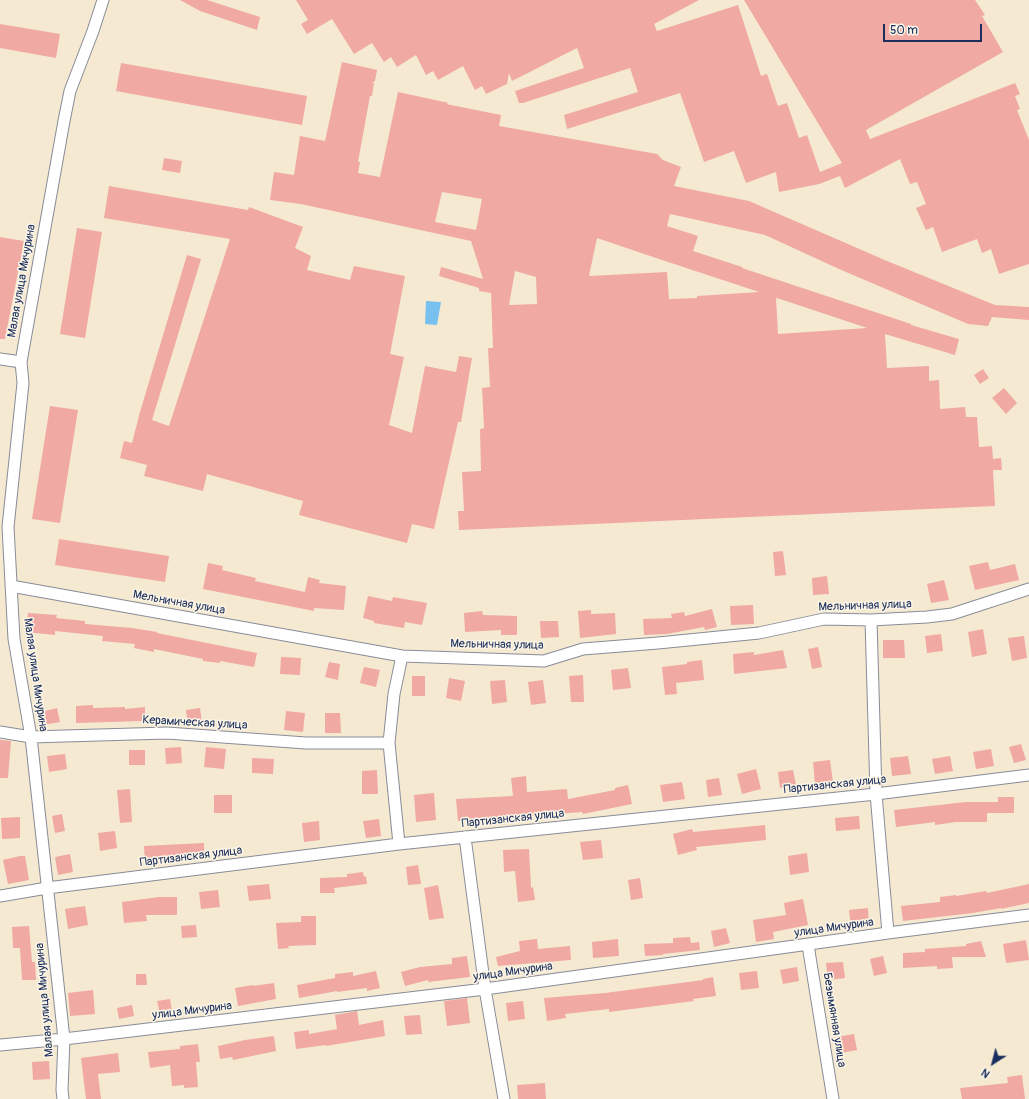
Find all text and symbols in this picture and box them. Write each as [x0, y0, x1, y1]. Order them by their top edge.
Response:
scale bar [885, 16, 984, 42]
text: 50 m [890, 23, 918, 38]
street label: Малая улица Мичурина [5, 223, 39, 339]
street label: Мельничная улица [132, 588, 226, 618]
street label: Мельничная улица [818, 597, 912, 615]
street label: Малая улица Мичурина [20, 617, 50, 733]
street label: Мельничная улица [450, 637, 544, 653]
street label: Керамическая улица [142, 713, 248, 733]
street label: Партизанская улица [783, 772, 887, 798]
street label: Партизанская улица [461, 806, 565, 832]
street label: Партизанская улица [139, 844, 243, 870]
street label: улица Мичурина [793, 915, 875, 941]
street label: Малая улица Мичурина [33, 942, 57, 1058]
street label: улица Мичурина [472, 959, 554, 985]
street label: Безымянная улица [819, 972, 849, 1068]
street label: улица Мичурина [151, 999, 233, 1023]
north arrow [973, 1043, 1013, 1083]
text: N [979, 1066, 992, 1081]

